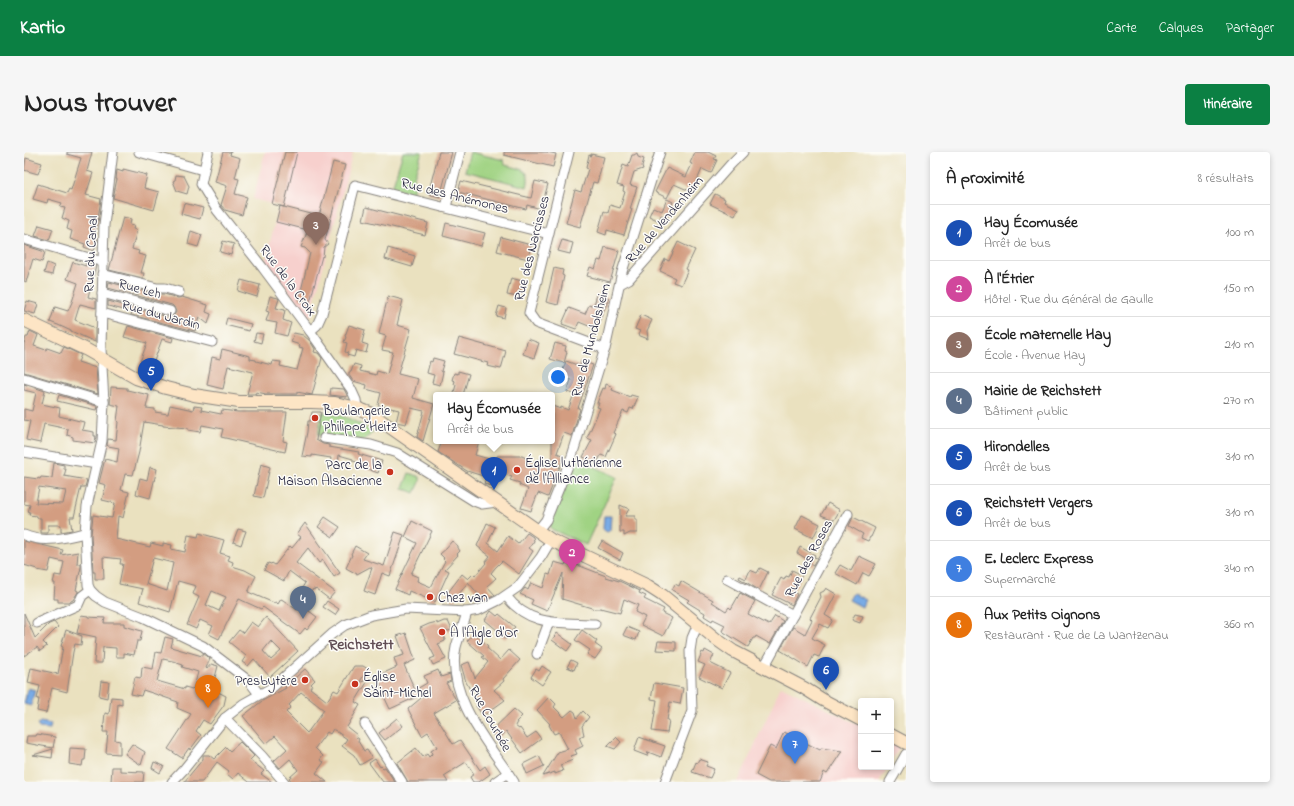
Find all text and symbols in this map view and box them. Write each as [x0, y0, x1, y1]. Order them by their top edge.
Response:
text: Kartio [20, 15, 65, 42]
text: Carte [1106, 18, 1137, 39]
text: Calques [1159, 18, 1204, 39]
text: Partager [1226, 18, 1274, 39]
text: Nous trouver [24, 84, 176, 125]
button: Itinéraire [1185, 84, 1270, 125]
text: À proximité [946, 166, 1024, 191]
text: 8 résultats [1197, 169, 1254, 188]
street label: Rue de Vendenheim [621, 171, 709, 268]
street label: Rue des Anémones [398, 173, 511, 220]
street label: Rue des Narcisses [509, 193, 556, 303]
pin: 3 [303, 212, 329, 245]
text: Hay Écomusée [984, 212, 1078, 234]
street label: Rue du Canal [79, 215, 104, 293]
text: 1 [957, 223, 961, 242]
text: 100 m [1225, 223, 1254, 242]
text: Arrêt de bus [984, 234, 1051, 253]
street label: Rue de la Croix [254, 241, 322, 321]
text: À l'Étrier [984, 268, 1034, 290]
street label: Rue Leh [116, 274, 163, 305]
text: 2 [956, 279, 962, 298]
text: 150 m [1223, 279, 1254, 298]
street label: Rue de Mundolsheim [566, 281, 617, 400]
text: Hôtel · Rue du Général de Gaulle [984, 290, 1153, 309]
street label: Rue du Jardin [119, 295, 202, 336]
text: École maternelle Hay [984, 324, 1111, 346]
text: 3 [956, 335, 962, 354]
text: 210 m [1224, 335, 1254, 354]
text: École · Avenue Hay [984, 346, 1085, 365]
pin: 5 [138, 358, 164, 391]
your location [548, 367, 568, 387]
text: Mairie de Reichstett [984, 380, 1102, 402]
text: 4 [956, 391, 962, 410]
text: 270 m [1223, 391, 1254, 410]
popup [433, 392, 555, 444]
text: Hay Écomusée [447, 398, 541, 420]
place label: Boulangerie Philippe Heitz [322, 401, 397, 438]
text: Bâtiment public [984, 402, 1068, 421]
marker: Boulangerie Philippe Heitz [310, 413, 320, 423]
text: Arrêt de bus [447, 420, 514, 439]
text: Hirondelles [984, 436, 1050, 458]
text: 5 [955, 447, 963, 466]
text: 310 m [1226, 447, 1254, 466]
place label: Église luthérienne de l'Alliance [525, 453, 623, 490]
place label: Parc de la Maison Alsacienne [278, 455, 383, 492]
pin: 1 [481, 457, 507, 490]
text: Arrêt de bus [984, 458, 1051, 477]
marker: Église luthérienne de l'Alliance [512, 465, 522, 475]
marker: Parc de la Maison Alsacienne [385, 467, 395, 477]
text: Reichstett Vergers [984, 492, 1093, 514]
text: 6 [956, 503, 962, 522]
text: 310 m [1226, 503, 1254, 522]
text: Arrêt de bus [984, 514, 1051, 533]
street label: Rue des Roses [780, 516, 839, 602]
pin: 2 [559, 539, 585, 572]
text: E. Leclerc Express [984, 548, 1094, 570]
text: 7 [956, 559, 962, 578]
text: 340 m [1224, 559, 1254, 578]
text: Supermarché [984, 570, 1056, 589]
pin: 4 [290, 586, 316, 619]
place label: Chez van [438, 588, 488, 609]
marker: Chez van [425, 592, 435, 602]
text: Aux Petits Oignons [984, 604, 1100, 626]
text: 8 [957, 615, 961, 634]
text: 360 m [1224, 615, 1254, 634]
place label: À l'Aigle d'Or [450, 623, 518, 645]
text: Restaurant · Rue de La Wantzenau [984, 626, 1169, 645]
marker: À l'Aigle d'Or [437, 627, 447, 637]
district label: Reichstett [327, 633, 394, 657]
pin: 6 [813, 657, 839, 690]
place label: Église Saint-Michel [363, 667, 431, 704]
place label: Presbytère [235, 671, 298, 693]
pin: 8 [195, 675, 221, 708]
marker: Presbytère [300, 675, 310, 685]
marker: Église Saint-Michel [350, 679, 360, 689]
street label: Rue Courbée [463, 682, 517, 756]
map controls [858, 698, 894, 770]
button: + [858, 698, 894, 734]
pin: 7 [782, 731, 808, 764]
button: − [858, 734, 894, 770]

